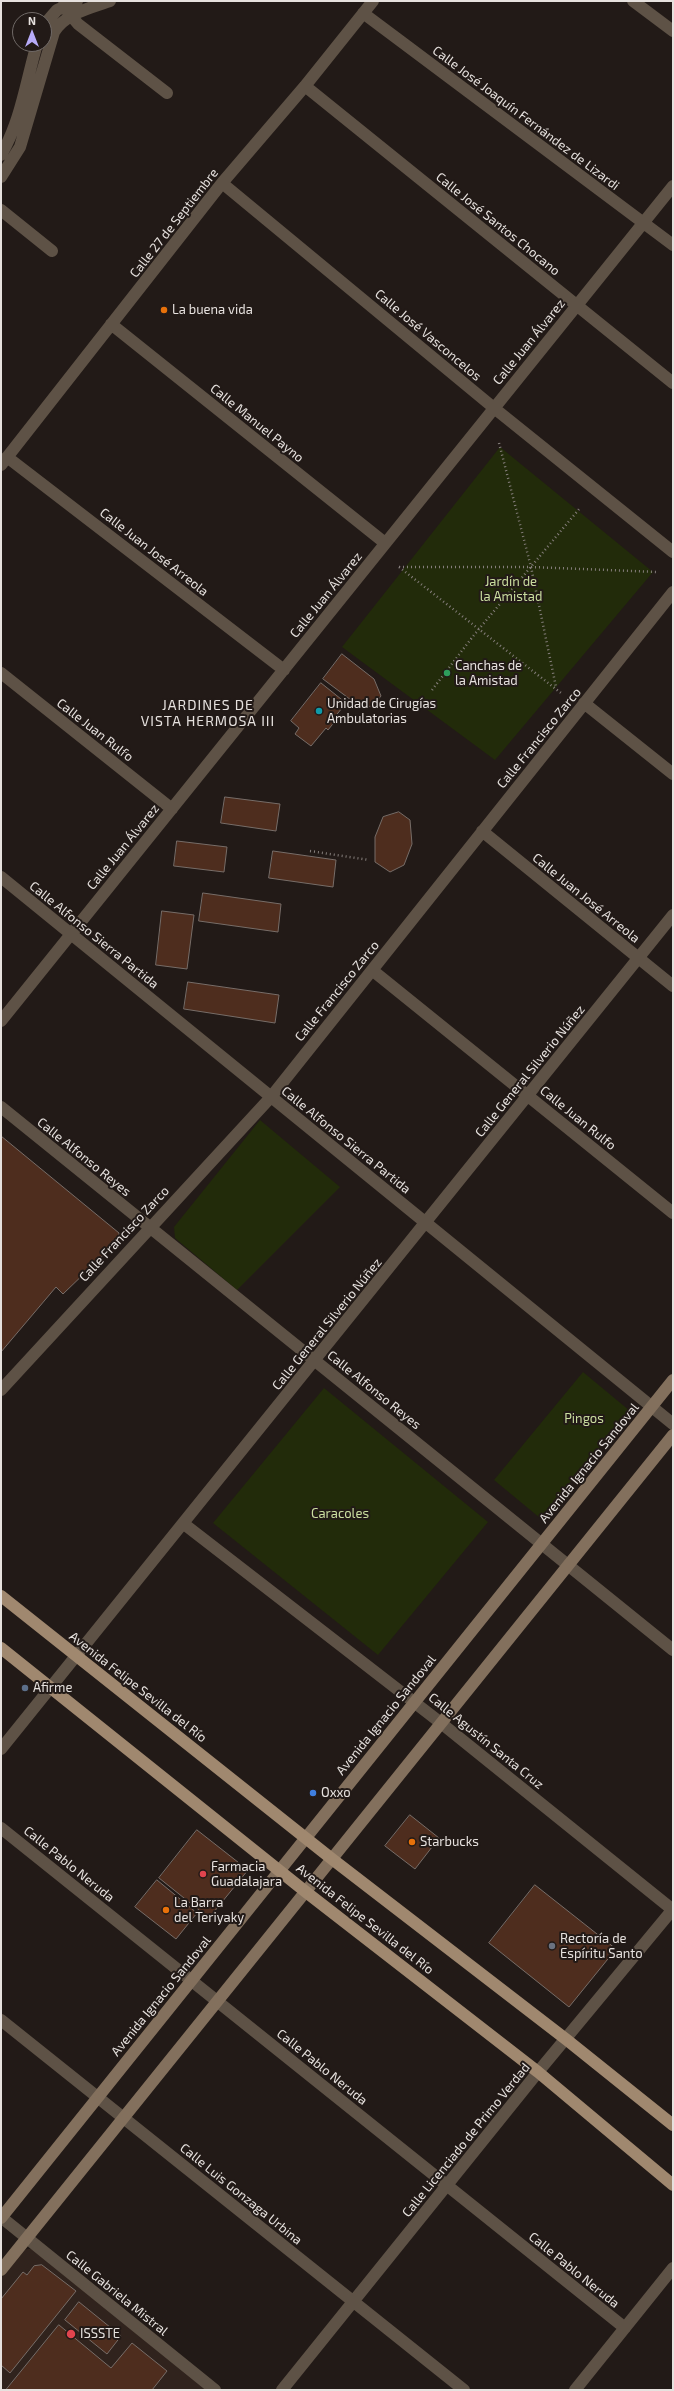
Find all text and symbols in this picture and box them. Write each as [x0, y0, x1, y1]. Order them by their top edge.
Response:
north arrow [12, 12, 52, 52]
text: N [28, 14, 36, 27]
street label: Calle José Joaquín Fernández de Lizardi [430, 43, 622, 193]
street label: Calle 27 de Septiembre [127, 165, 221, 281]
street label: Calle José Santos Chocano [433, 169, 563, 279]
street label: Calle José Vasconcelos [372, 286, 484, 384]
street label: Calle Juan Álvarez [490, 296, 568, 388]
place label: La buena vida [172, 302, 253, 318]
marker: La buena vida [159, 305, 169, 315]
street label: Calle Manuel Payno [207, 380, 307, 466]
street label: Calle Juan José Arreola [97, 505, 211, 599]
street label: Calle Juan Álvarez [287, 549, 365, 641]
park label: Jardín de la Amistad [480, 574, 542, 605]
place label: Canchas de la Amistad [455, 658, 522, 689]
marker: Canchas de la Amistad [442, 668, 452, 678]
street label: Calle Francisco Zarco [494, 685, 584, 791]
street label: Calle Juan Rulfo [54, 695, 136, 765]
place label: Unidad de Cirugías Ambulatorias [327, 696, 436, 727]
district label: JARDINES DE VISTA HERMOSA III [141, 697, 275, 730]
marker: Unidad de Cirugías Ambulatorias [314, 706, 324, 716]
street label: Calle Juan Álvarez [84, 801, 162, 893]
street label: Calle Juan José Arreola [529, 850, 643, 946]
street label: Calle Alfonso Sierra Partida [26, 878, 162, 992]
street label: Calle Francisco Zarco [292, 938, 382, 1044]
street label: Calle General Silverio Núñez [472, 1002, 588, 1140]
street label: Calle Alfonso Sierra Partida [278, 1083, 414, 1197]
street label: Calle Juan Rulfo [537, 1083, 619, 1153]
street label: Calle Alfonso Reyes [34, 1114, 134, 1200]
street label: Calle Francisco Zarco [76, 1183, 172, 1285]
street label: Calle General Silverio Núñez [269, 1255, 385, 1393]
street label: Calle Alfonso Reyes [324, 1347, 424, 1433]
street label: Avenida Ignacio Sandoval [536, 1400, 642, 1526]
park label: Pingos [564, 1411, 604, 1427]
park label: Caracoles [311, 1506, 369, 1522]
street label: Avenida Felipe Sevilla del Río [66, 1628, 210, 1746]
street label: Avenida Ignacio Sandoval [333, 1652, 439, 1778]
place label: Afirme [33, 1680, 72, 1696]
marker: Afirme [20, 1683, 30, 1693]
street label: Calle Agustín Santa Cruz [425, 1690, 547, 1792]
place label: Oxxo [321, 1785, 351, 1801]
marker: Oxxo [308, 1788, 318, 1798]
street label: Calle Pablo Neruda [21, 1823, 117, 1905]
place label: Starbucks [420, 1834, 479, 1850]
marker: Starbucks [407, 1837, 417, 1847]
place label: Farmacia Guadalajara [211, 1859, 282, 1890]
street label: Avenida Felipe Sevilla del Río [293, 1860, 437, 1978]
marker: Farmacia Guadalajara [198, 1869, 208, 1879]
place label: La Barra del Teriyaky [174, 1895, 244, 1926]
marker: La Barra del Teriyaky [161, 1905, 171, 1915]
place label: Rectoría de Espíritu Santo [560, 1931, 643, 1962]
street label: Avenida Ignacio Sandoval [108, 1933, 214, 2059]
marker: Rectoría de Espíritu Santo [547, 1941, 557, 1951]
street label: Calle Pablo Neruda [274, 2026, 370, 2108]
street label: Calle Licenciado de Primo Verdad [399, 2060, 533, 2220]
street label: Calle Luis Gonzaga Urbina [177, 2140, 305, 2248]
street label: Calle Pablo Neruda [526, 2229, 622, 2311]
street label: Calle Gabriela Mistral [63, 2247, 171, 2339]
place label: ISSSTE [80, 2326, 120, 2342]
marker: ISSSTE [65, 2328, 77, 2340]

